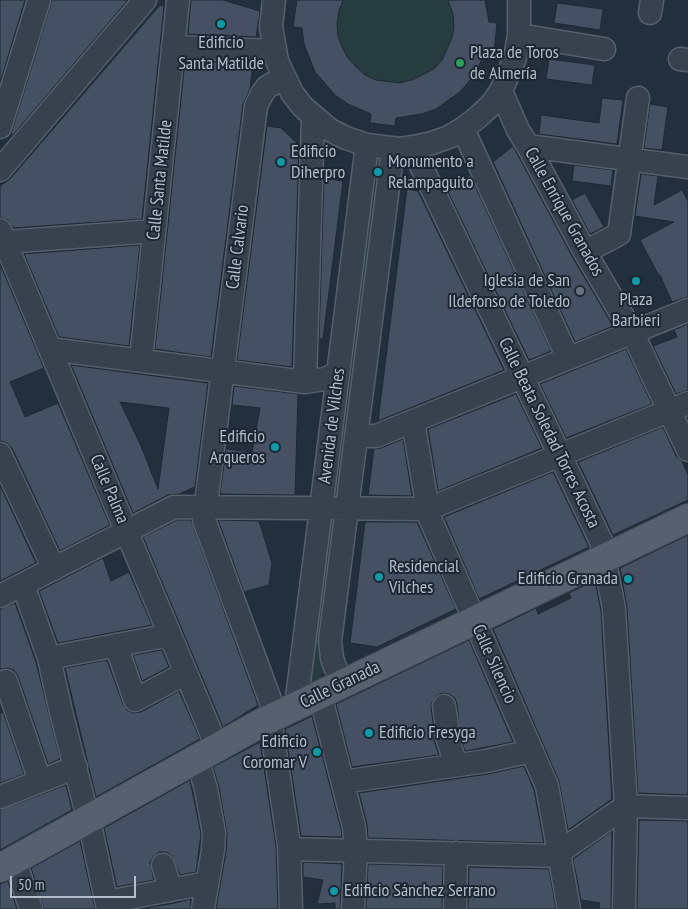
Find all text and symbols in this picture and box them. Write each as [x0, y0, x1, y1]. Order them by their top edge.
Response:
marker: Edificio Santa Matilde [215, 18, 227, 30]
place label: Edificio Santa Matilde [178, 32, 264, 74]
place label: Plaza de Toros de Almería [470, 42, 559, 84]
marker: Plaza de Toros de Almería [454, 57, 466, 69]
street label: Calle Santa Matilde [143, 119, 177, 241]
place label: Edificio Diherpro [291, 141, 345, 183]
street label: Calle Enrique Granados [520, 144, 608, 280]
place label: Monumento a Relampaguito [388, 151, 474, 193]
marker: Edificio Diherpro [275, 156, 287, 168]
marker: Monumento a Relampaguito [372, 166, 384, 178]
street label: Calle Calvario [222, 203, 254, 291]
place label: Iglesia de San Ildefonso de Toledo [448, 270, 570, 312]
marker: Plaza Barbieri [630, 275, 642, 287]
marker: Iglesia de San Ildefonso de Toledo [574, 285, 586, 297]
place label: Plaza Barbieri [612, 289, 660, 332]
street label: Calle Beata Soledad Torres Acosta [493, 334, 605, 532]
street label: Avenida de Vilches [314, 367, 350, 485]
place label: Edificio Arqueros [210, 426, 265, 468]
marker: Edificio Arqueros [269, 441, 281, 453]
street label: Calle Palma [85, 451, 133, 527]
place label: Residencial Vilches [389, 556, 459, 598]
place label: Edificio Granada [518, 568, 618, 590]
marker: Residencial Vilches [373, 571, 385, 583]
marker: Edificio Granada [622, 573, 634, 585]
street label: Calle Silencio [467, 621, 521, 707]
street label: Calle Granada [297, 656, 383, 714]
place label: Edificio Fresyga [379, 722, 476, 744]
marker: Edificio Fresyga [363, 727, 375, 739]
place label: Edificio Coromar V [243, 731, 307, 774]
marker: Edificio Coromar V [311, 746, 323, 758]
scale bar [12, 866, 139, 898]
text: 50 m [18, 875, 44, 894]
place label: Edificio Sánchez Serrano [344, 880, 496, 902]
marker: Edificio Sánchez Serrano [328, 885, 340, 897]

